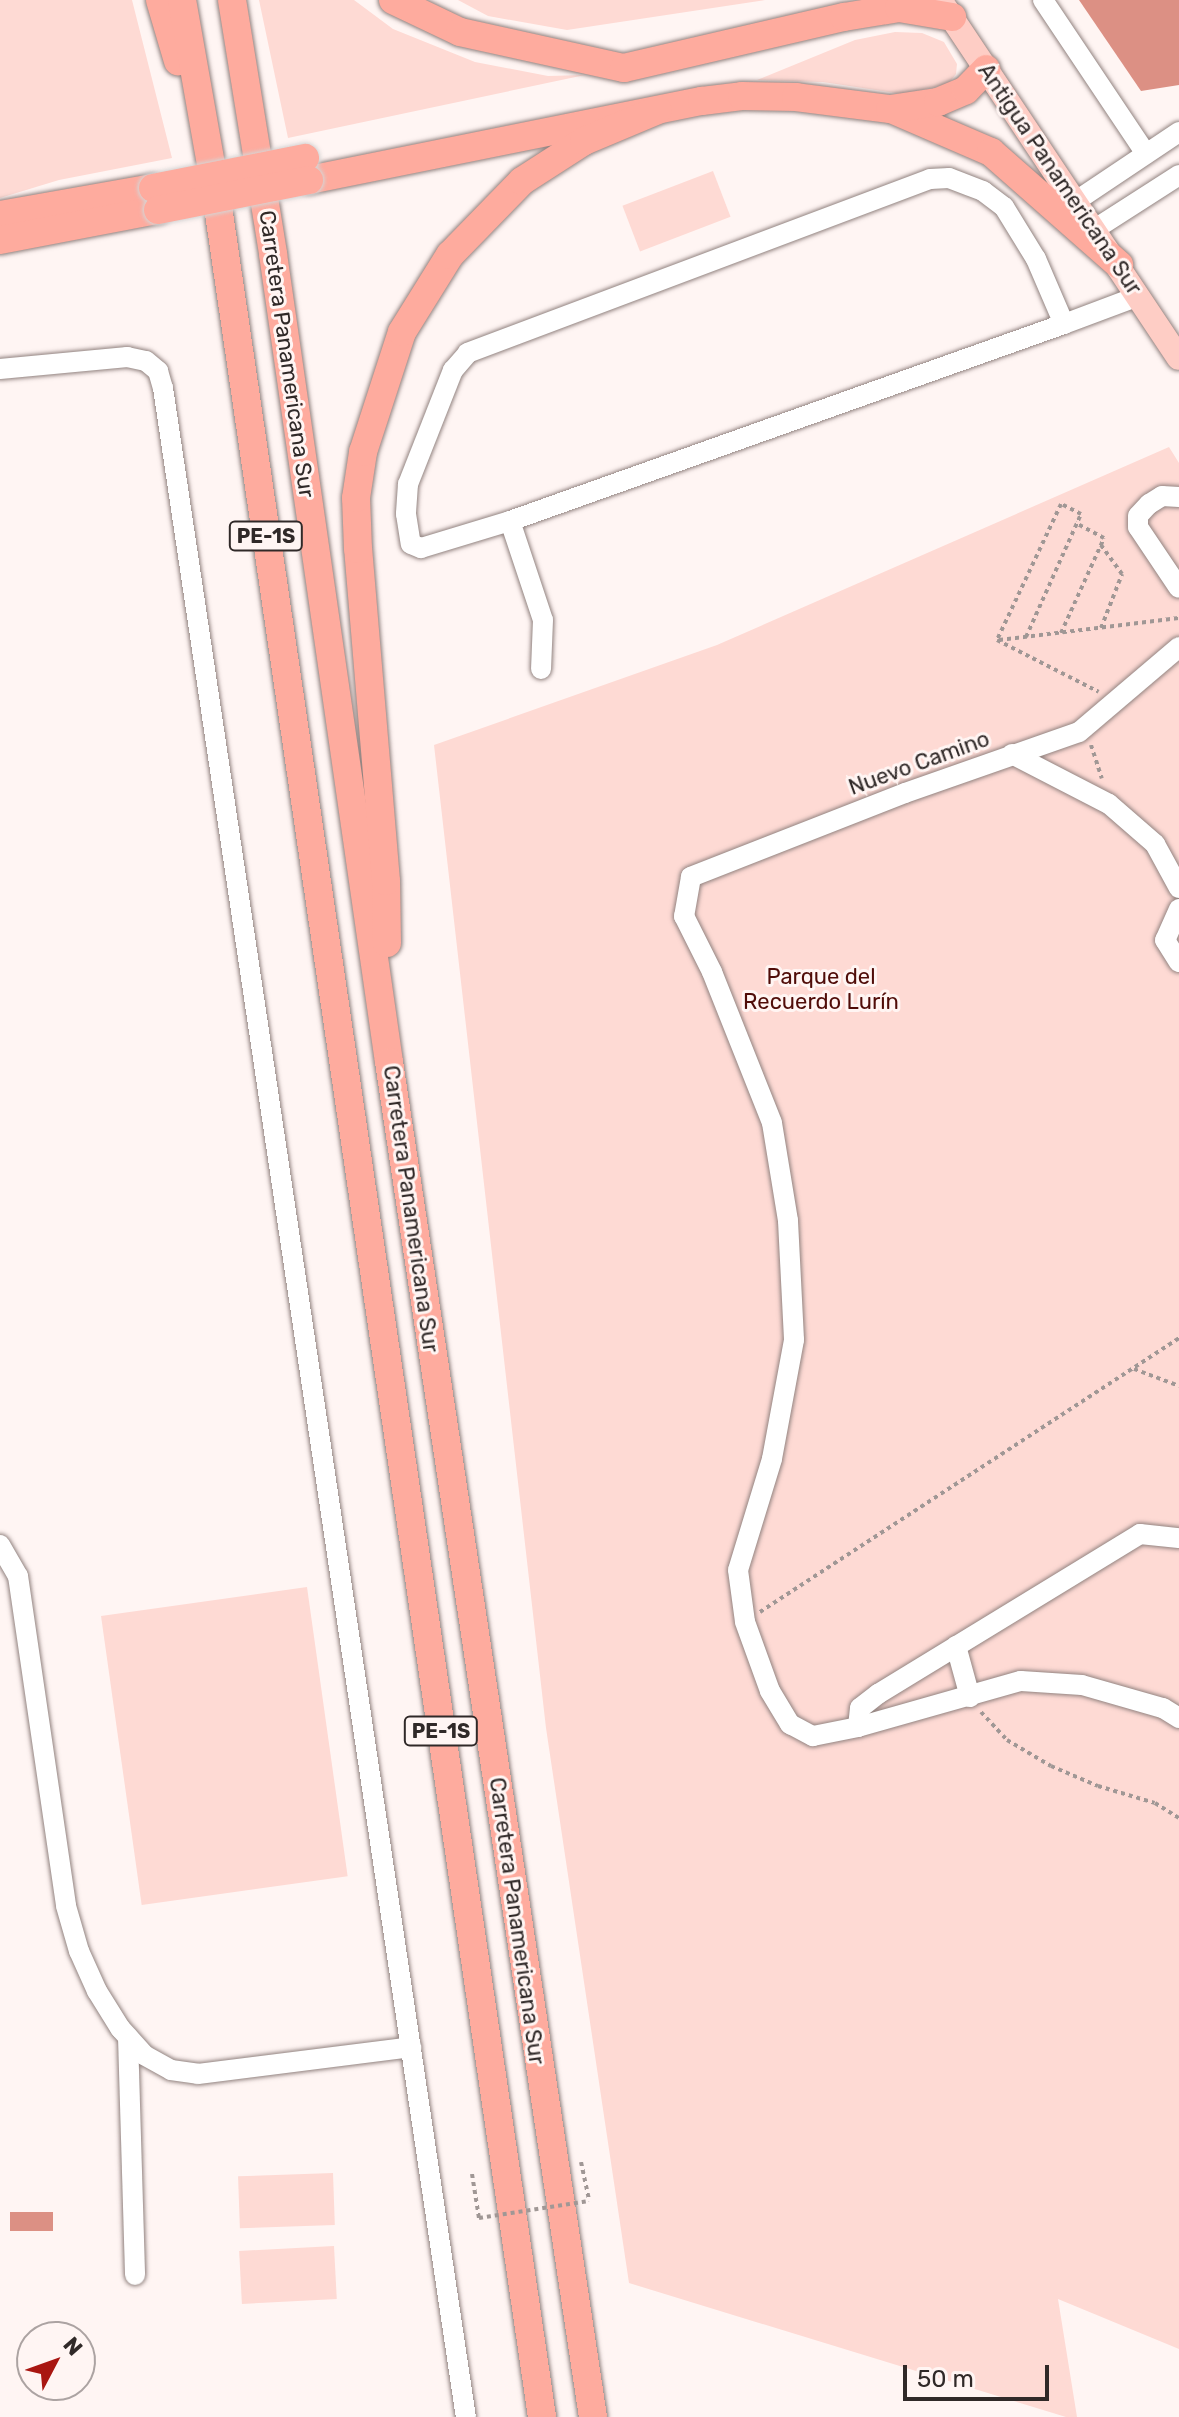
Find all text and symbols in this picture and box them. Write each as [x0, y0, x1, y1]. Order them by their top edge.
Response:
street label: Antigua Panamericana Sur [973, 58, 1147, 300]
street label: Carretera Panamericana Sur [254, 209, 320, 499]
road number: PE-1S [228, 520, 304, 552]
street label: Nuevo Camino [845, 725, 993, 801]
park label: Parque del Recuerdo Lurín [743, 963, 899, 1014]
street label: Carretera Panamericana Sur [378, 1064, 444, 1354]
road number: PE-1S [403, 1715, 479, 1747]
street label: Carretera Panamericana Sur [484, 1776, 550, 2066]
north arrow [16, 2321, 96, 2401]
text: N [58, 2331, 88, 2361]
scale bar [907, 2349, 1053, 2399]
text: 50 m [917, 2365, 974, 2393]

